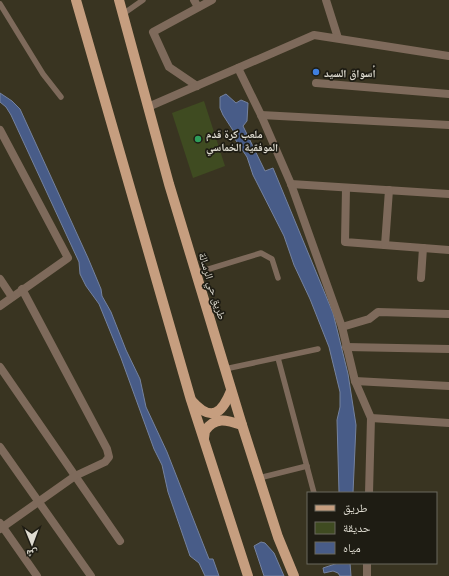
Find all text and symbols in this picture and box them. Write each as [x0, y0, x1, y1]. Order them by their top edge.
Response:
place label: أسواق السيد [324, 65, 376, 81]
marker: أسواق السيد [311, 67, 321, 77]
place label: ملعب كرة قدم الموفقية الخماسي [206, 127, 278, 155]
marker: ملعب كرة قدم الموفقية الخماسي [193, 134, 203, 144]
street label: طريق حي الرسالة [194, 251, 229, 322]
legend [307, 492, 437, 564]
text: طريق [343, 500, 368, 515]
text: حديقة [343, 520, 371, 535]
north arrow [12, 524, 52, 564]
text: مياه [343, 540, 361, 555]
text: ش [26, 546, 38, 561]

